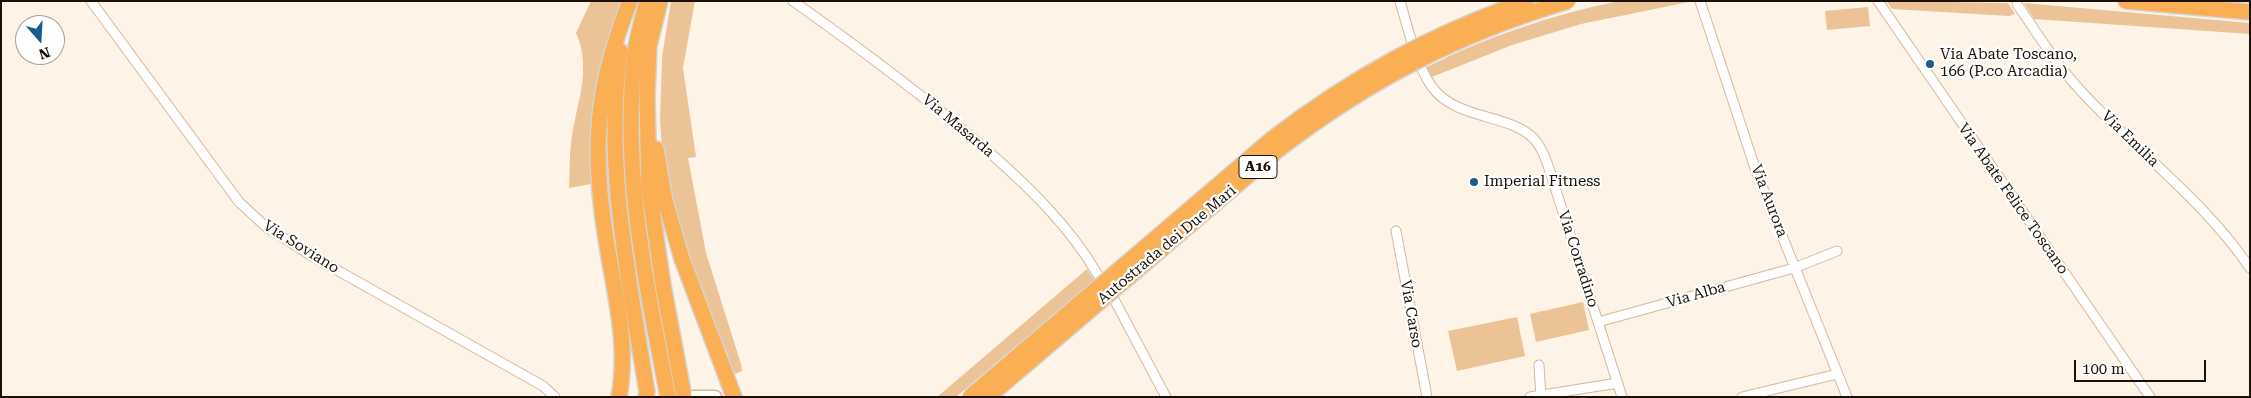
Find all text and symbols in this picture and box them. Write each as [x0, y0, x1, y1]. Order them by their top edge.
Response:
north arrow [15, 15, 65, 65]
text: N [37, 44, 52, 63]
place label: Via Abate Toscano, 166 (P.co Arcadia) [1940, 46, 2077, 81]
marker: Via Abate Toscano, 166 (P.co Arcadia) [1924, 58, 1936, 70]
street label: Via Masarda [918, 91, 998, 161]
street label: Via Emilia [2098, 107, 2162, 171]
street label: Via Abate Felice Toscano [1954, 120, 2072, 278]
road number: A16 [1239, 156, 1277, 178]
street label: Via Aurora [1747, 162, 1791, 240]
place label: Imperial Fitness [1484, 173, 1600, 191]
marker: Imperial Fitness [1468, 176, 1480, 188]
street label: Autostrada dei Due Mari [1094, 182, 1240, 308]
street label: Via Corradino [1554, 208, 1602, 310]
street label: Via Soviano [260, 217, 342, 277]
street label: Via Alba [1665, 278, 1727, 312]
street label: Via Carso [1396, 279, 1426, 349]
scale bar [2076, 350, 2208, 382]
text: 100 m [2082, 360, 2125, 378]

